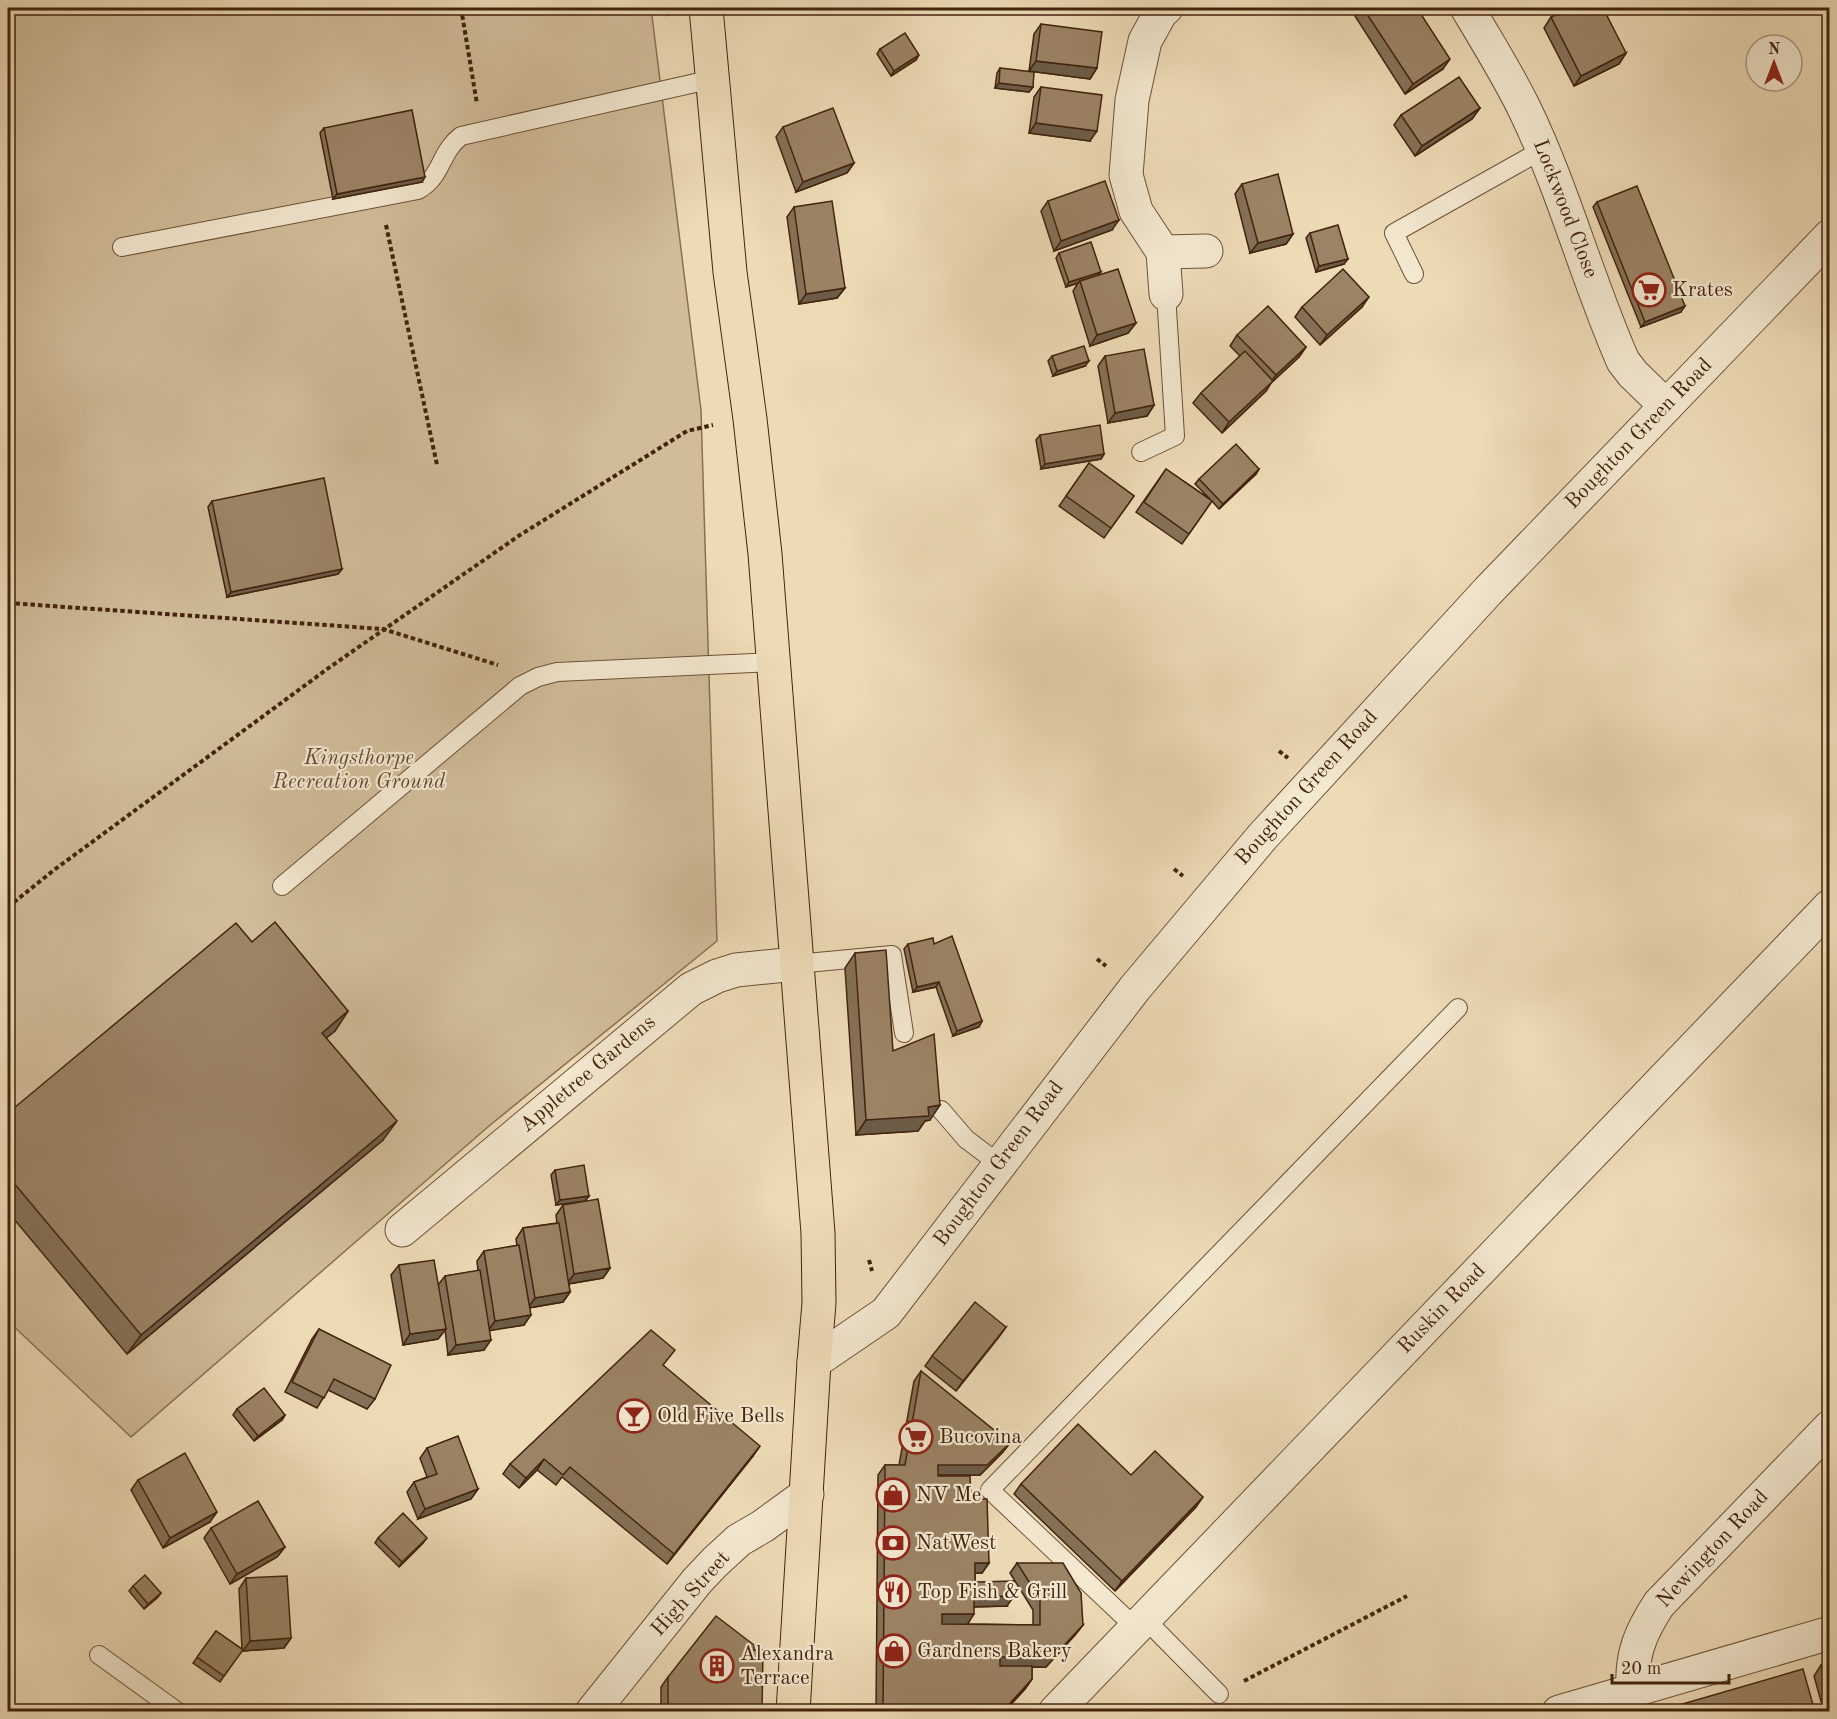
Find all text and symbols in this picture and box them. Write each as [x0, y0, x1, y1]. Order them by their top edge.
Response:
north arrow [1744, 33, 1804, 93]
text: N [1768, 42, 1781, 58]
street label: Lockwood Close [1529, 137, 1601, 281]
supermarket icon: Krates [1631, 272, 1667, 308]
place label: Krates [1672, 280, 1733, 301]
street label: Boughton Green Road [1562, 354, 1716, 514]
street label: Boughton Green Road [1232, 706, 1382, 870]
park label: Kingsthorpe Recreation Ground [272, 748, 446, 793]
street label: Appletree Gardens [516, 1011, 660, 1137]
street label: Boughton Green Road [930, 1077, 1068, 1251]
street label: Ruskin Road [1394, 1260, 1490, 1358]
bar icon: Old Five Bells [616, 1398, 652, 1434]
place label: Old Five Bells [657, 1406, 784, 1427]
supermarket icon: Bucovina [898, 1419, 934, 1455]
place label: Bucovina [939, 1427, 1022, 1448]
shop icon: NV Me [875, 1477, 911, 1513]
place label: NV Me [916, 1485, 982, 1506]
street label: Newington Road [1653, 1486, 1773, 1612]
bank icon: NatWest [875, 1525, 911, 1561]
place label: NatWest [916, 1533, 996, 1554]
street label: High Street [648, 1547, 734, 1641]
restaurant icon: Top Fish & Grill [876, 1574, 912, 1610]
place label: Top Fish & Grill [917, 1582, 1067, 1603]
shop icon: Gardners Bakery [876, 1633, 912, 1669]
place label: Gardners Bakery [917, 1641, 1072, 1662]
place label: Alexandra Terrace [740, 1644, 834, 1689]
scale bar [1612, 1647, 1729, 1685]
building icon: Alexandra Terrace [699, 1648, 735, 1684]
text: 20 m [1621, 1660, 1661, 1678]

